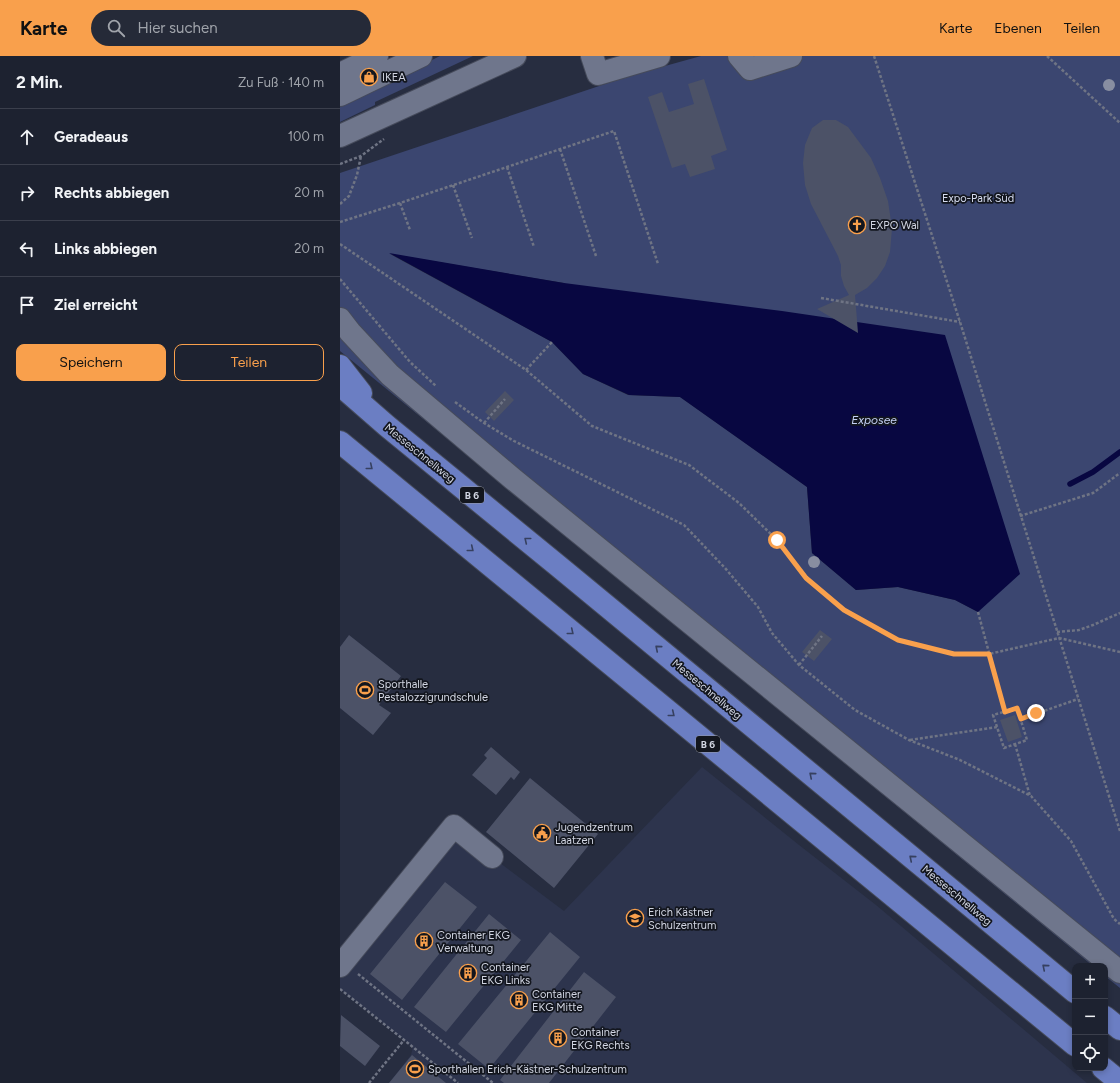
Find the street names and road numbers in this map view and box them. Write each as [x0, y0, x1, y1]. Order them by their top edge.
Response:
street label: Messeschnellweg [382, 421, 457, 486]
road number: B 6 [460, 487, 484, 503]
street label: Messeschnellweg [669, 657, 744, 722]
road number: B 6 [696, 736, 720, 752]
street label: Messeschnellweg [919, 863, 994, 928]

